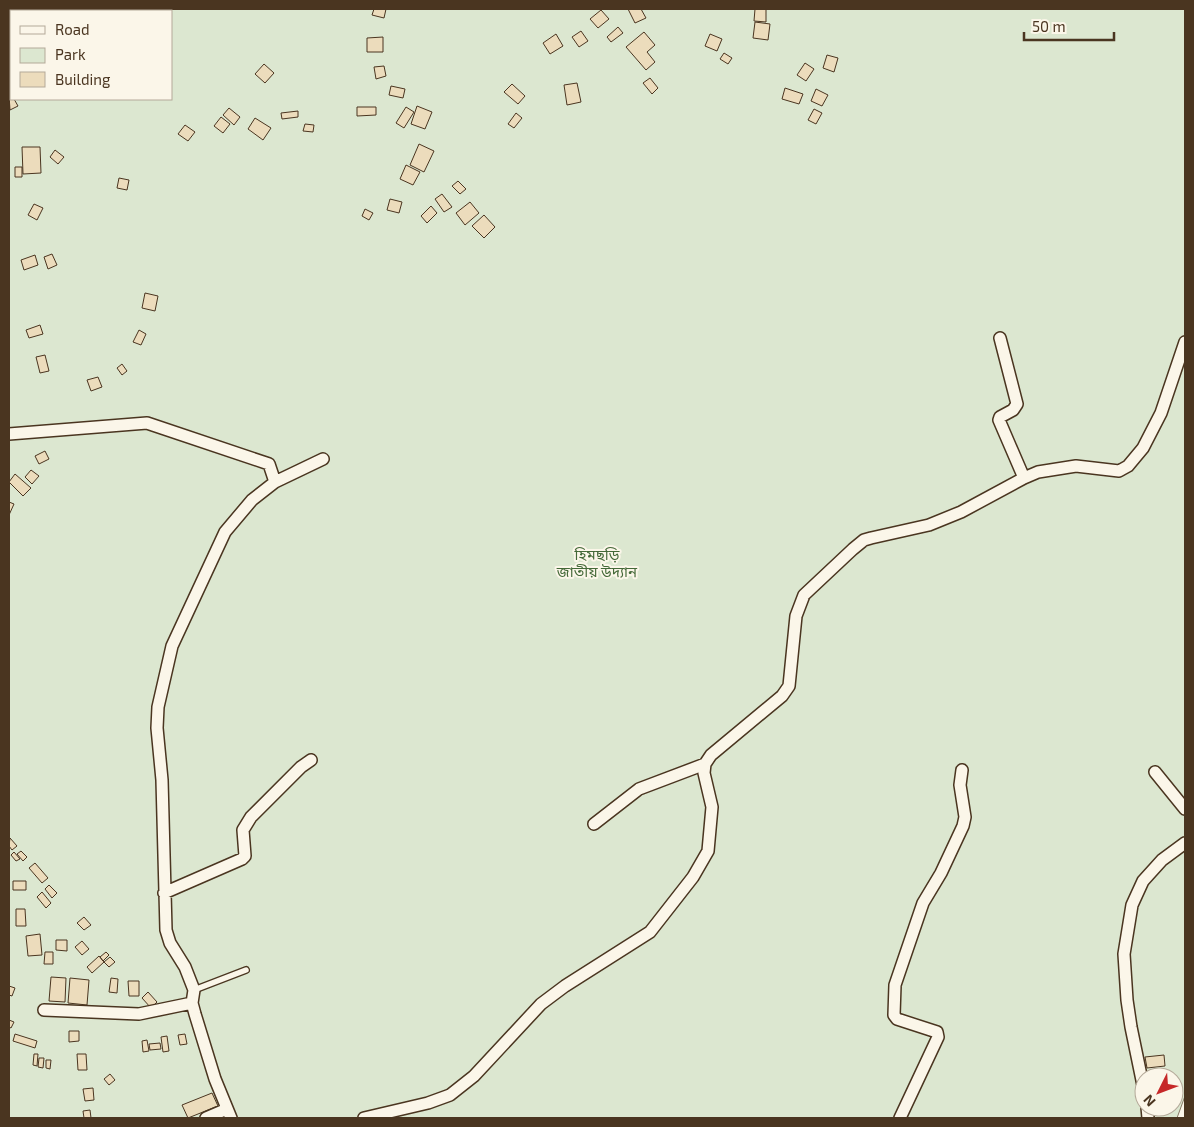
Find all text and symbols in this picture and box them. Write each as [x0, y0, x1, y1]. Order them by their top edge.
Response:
legend [10, 10, 172, 100]
scale bar [1024, 10, 1114, 42]
text: 50 m [1032, 17, 1066, 35]
text: Road [55, 20, 90, 38]
text: Park [55, 45, 86, 63]
text: Building [55, 70, 111, 88]
park label: হিমছড়ি জাতীয় উদ্যান [556, 545, 638, 580]
north arrow [1134, 1067, 1184, 1117]
text: N [1139, 1092, 1159, 1110]

